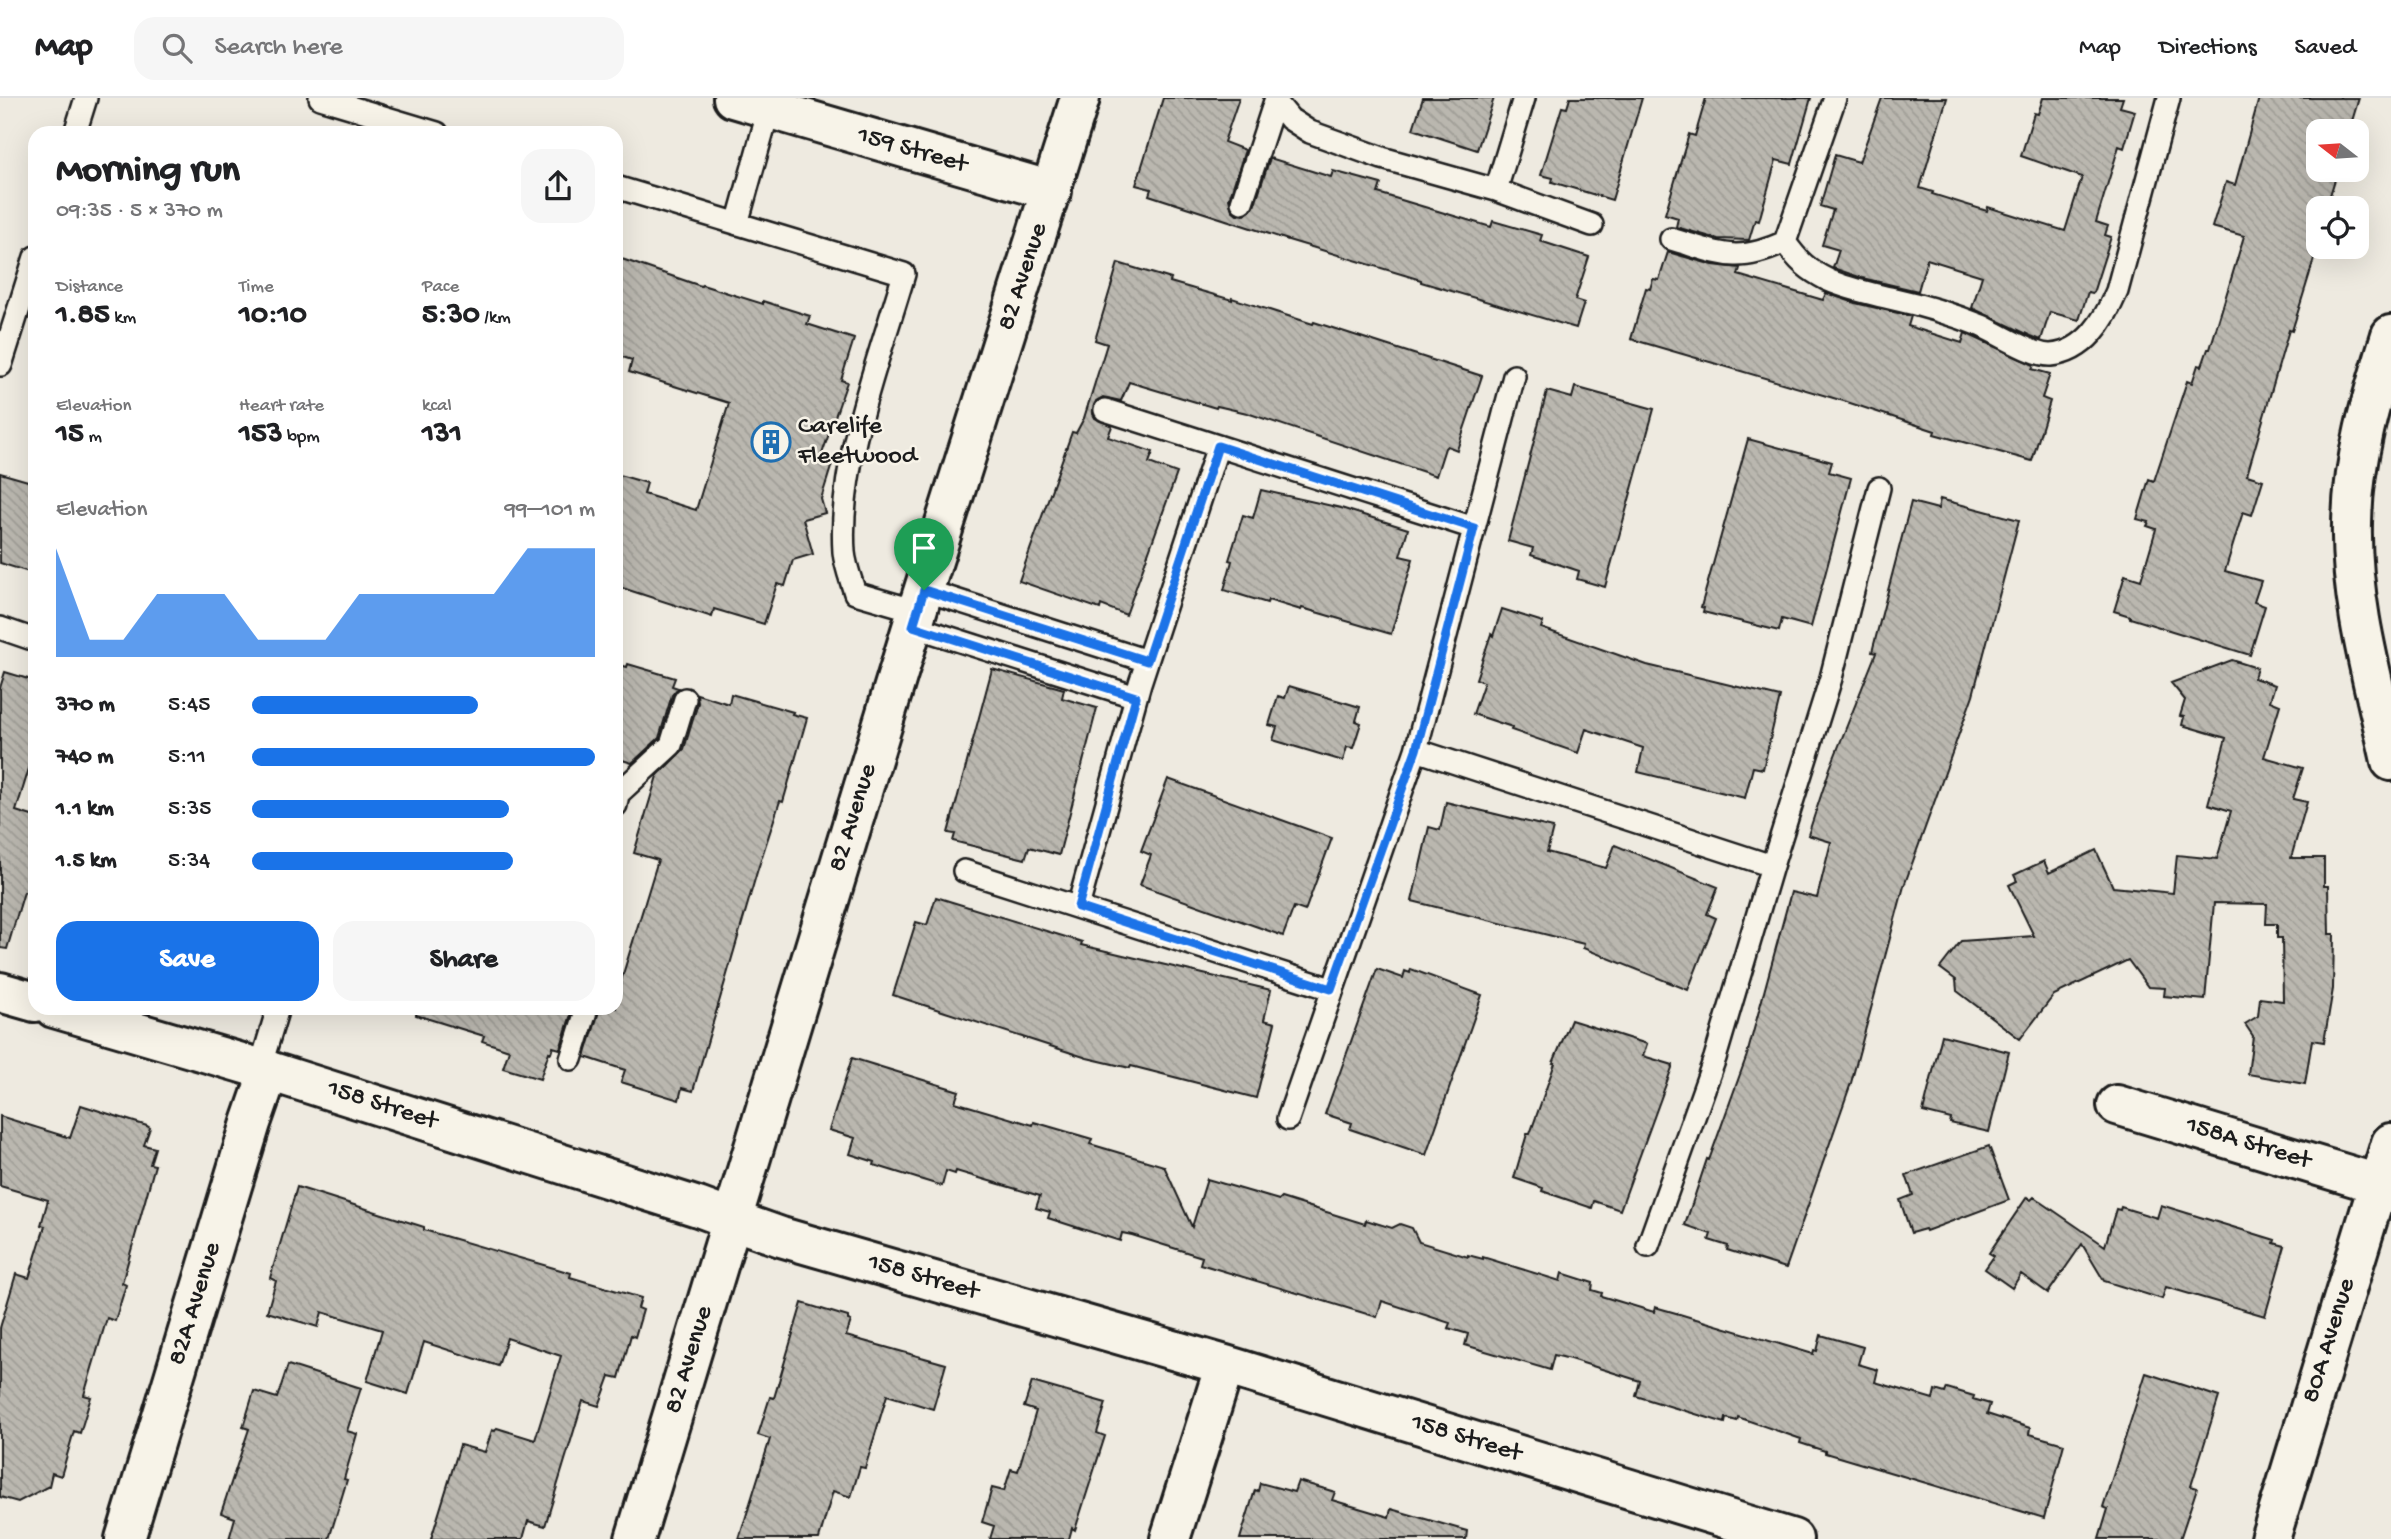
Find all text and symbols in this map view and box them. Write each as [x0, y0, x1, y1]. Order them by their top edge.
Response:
search box [134, 17, 624, 80]
text: Map [35, 29, 92, 67]
icon: search [158, 29, 196, 67]
text: Search here [214, 33, 343, 64]
text: Map [2079, 34, 2121, 63]
text: Directions [2159, 34, 2257, 63]
text: Saved [2295, 34, 2356, 63]
north arrow [2306, 119, 2370, 182]
map controls [2306, 119, 2369, 259]
street label: 159 Street [853, 120, 973, 182]
button: share [521, 149, 595, 223]
text: Morning run [56, 150, 240, 194]
button: locate [2306, 196, 2369, 259]
text: 09:35 · 5 × 370 m [56, 198, 223, 225]
street label: 82 Avenue [992, 219, 1056, 335]
text: Distance [56, 276, 123, 299]
text: Time [239, 276, 274, 299]
text: Pace [422, 276, 459, 299]
text: 1.85 [56, 299, 110, 334]
text: 10:10 [239, 299, 307, 334]
text: 5:30 [422, 299, 480, 334]
text: km [110, 307, 136, 330]
text: /km [480, 307, 511, 330]
text: Elevation [56, 395, 132, 418]
text: Heart rate [239, 395, 324, 418]
text: kcal [422, 395, 452, 418]
place label: Carelife Fleetwood [797, 412, 919, 473]
text: 15 [56, 418, 84, 453]
text: 153 [239, 418, 282, 453]
text: 131 [422, 418, 462, 453]
building icon: Carelife Fleetwood [750, 421, 792, 463]
text: m [84, 426, 102, 449]
text: bpm [282, 426, 320, 449]
text: Elevation [56, 497, 147, 524]
text: 99–101 m [504, 497, 595, 524]
pin [894, 518, 954, 590]
icon: arrive [905, 529, 943, 567]
text: 370 m [56, 692, 115, 719]
text: 5:45 [168, 692, 210, 719]
text: 740 m [56, 744, 114, 771]
text: 5:11 [168, 744, 206, 771]
street label: 82 Avenue [823, 760, 885, 876]
text: 1.1 km [56, 796, 114, 823]
text: 5:35 [168, 796, 211, 823]
text: 1.5 km [56, 848, 117, 875]
text: 5:34 [168, 848, 210, 875]
button: Save [56, 921, 319, 1001]
button: Share [333, 921, 595, 1001]
street label: 158 Street [322, 1073, 443, 1139]
street label: 158A Street [2181, 1110, 2317, 1178]
street label: 82A Avenue [163, 1238, 230, 1369]
street label: 158 Street [863, 1247, 984, 1309]
street label: 80A Avenue [2296, 1274, 2364, 1407]
street label: 82 Avenue [659, 1302, 721, 1418]
street label: 158 Street [1406, 1407, 1527, 1471]

